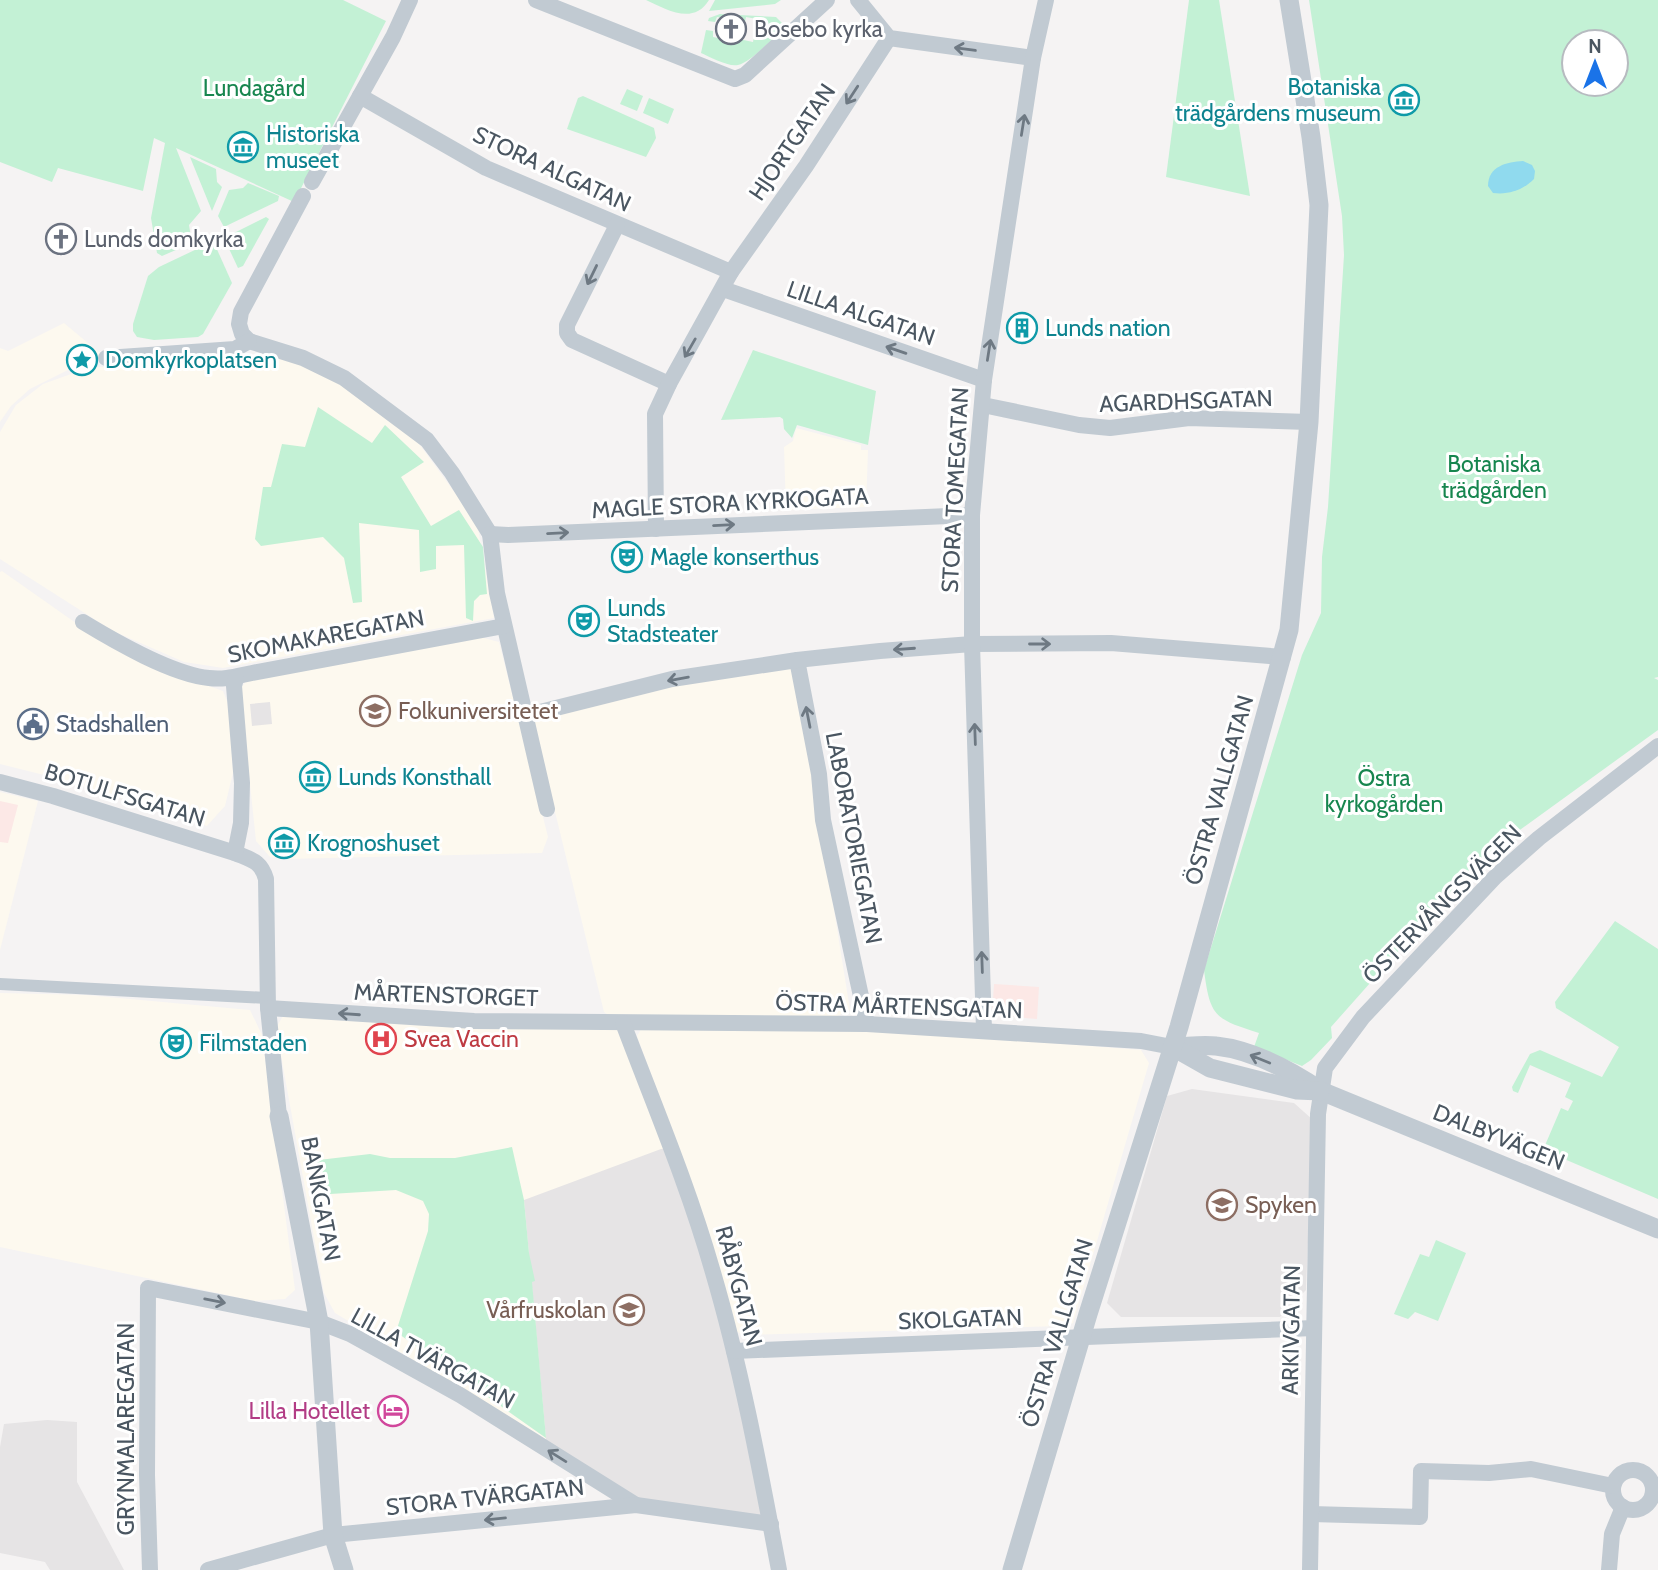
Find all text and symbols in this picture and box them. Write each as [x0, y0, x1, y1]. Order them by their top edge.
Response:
church icon: Bosebo kyrka [714, 12, 748, 46]
place label: Bosebo kyrka [754, 15, 883, 43]
north arrow [1560, 28, 1630, 98]
text: N [1588, 35, 1602, 58]
one-way arrow [954, 42, 977, 55]
place label: Botaniska trädgårdens museum [1175, 73, 1381, 127]
park label: Lundagård [203, 74, 305, 102]
street label: HJORTGATAN [743, 78, 841, 206]
museum icon: Botaniska trädgårdens museum [1387, 83, 1421, 117]
one-way arrow [845, 85, 859, 104]
one-way arrow [1016, 114, 1029, 137]
place label: Historiska museet [266, 120, 360, 174]
street label: STORA ALGATAN [469, 120, 635, 218]
museum icon: Historiska museet [226, 130, 260, 164]
church icon: Lunds domkyrka [44, 222, 78, 256]
place label: Lunds domkyrka [84, 225, 244, 253]
one-way arrow [585, 264, 599, 285]
street label: LILLA ALGATAN [783, 275, 939, 351]
building icon: Lunds nation [1005, 311, 1039, 345]
place label: Lunds nation [1045, 314, 1171, 342]
one-way arrow [683, 337, 696, 358]
one-way arrow [982, 339, 995, 361]
one-way arrow [886, 342, 908, 355]
place icon: Domkyrkoplatsen [65, 343, 99, 377]
place label: Domkyrkoplatsen [105, 346, 277, 374]
street label: AGARDHSGATAN [1099, 384, 1273, 418]
street label: STORA TOMEGATAN [936, 386, 974, 594]
park label: Botaniska trädgården [1441, 450, 1547, 504]
street label: MAGLE STORA KYRKOGATA [591, 482, 869, 524]
one-way arrow [713, 519, 736, 532]
one-way arrow [546, 526, 569, 539]
theatre icon: Magle konserthus [610, 540, 644, 574]
place label: Magle konserthus [650, 543, 819, 571]
place label: Lunds Stadsteater [607, 594, 719, 648]
street label: SKOMAKAREGATAN [225, 603, 427, 669]
theatre icon: Lunds Stadsteater [567, 604, 601, 638]
one-way arrow [1028, 637, 1051, 650]
one-way arrow [893, 643, 915, 656]
one-way arrow [667, 672, 690, 686]
street label: ÖSTRA VALLGATAN [1179, 692, 1259, 888]
school or university icon: Folkuniversitetet [358, 694, 392, 728]
place label: Folkuniversitetet [398, 697, 559, 725]
one-way arrow [801, 706, 814, 729]
public building icon: Stadshallen [16, 707, 50, 741]
place label: Stadshallen [56, 710, 169, 738]
one-way arrow [968, 723, 981, 746]
street label: LABORATORIEGATAN [820, 730, 888, 946]
street label: BOTULFSGATAN [41, 757, 209, 833]
museum icon: Lunds Konsthall [298, 760, 332, 794]
place label: Lunds Konsthall [338, 763, 492, 791]
park label: Östra kyrkogården [1325, 764, 1443, 818]
street label: ÖSTERVÅNGSVÄGEN [1356, 818, 1527, 989]
museum icon: Krognoshuset [267, 826, 301, 860]
place label: Krognoshuset [307, 829, 440, 857]
one-way arrow [975, 951, 989, 974]
street label: MÅRTENSTORGET [353, 977, 539, 1012]
street label: ÖSTRA MÅRTENSGATAN [775, 987, 1023, 1024]
one-way arrow [338, 1007, 361, 1020]
hospital icon: Svea Vaccin [364, 1022, 398, 1056]
place label: Svea Vaccin [404, 1025, 519, 1053]
theatre icon: Filmstaden [159, 1026, 193, 1060]
place label: Filmstaden [199, 1029, 307, 1057]
one-way arrow [1250, 1051, 1272, 1064]
street label: DALBYVÄGEN [1429, 1098, 1569, 1176]
street label: BANKGATAN [295, 1134, 347, 1264]
school or university icon: Spyken [1205, 1188, 1239, 1222]
place label: Spyken [1245, 1191, 1317, 1219]
street label: RÅBYGATAN [710, 1223, 769, 1349]
street label: ÖSTRA VALLGATAN [1015, 1235, 1099, 1431]
street label: ARKIVGATAN [1276, 1265, 1306, 1395]
school or university icon: Vårfruskolan [612, 1293, 646, 1327]
one-way arrow [203, 1295, 226, 1309]
place label: Vårfruskolan [486, 1296, 606, 1324]
street label: LILLA TVÄRGATAN [346, 1301, 520, 1415]
street label: SKOLGATAN [897, 1303, 1023, 1335]
street label: GRYNMALAREGATAN [112, 1323, 140, 1535]
hotel icon: Lilla Hotellet [376, 1394, 410, 1428]
place label: Lilla Hotellet [248, 1397, 370, 1425]
one-way arrow [548, 1449, 568, 1463]
street label: STORA TVÄRGATAN [385, 1473, 585, 1521]
one-way arrow [484, 1513, 507, 1526]

